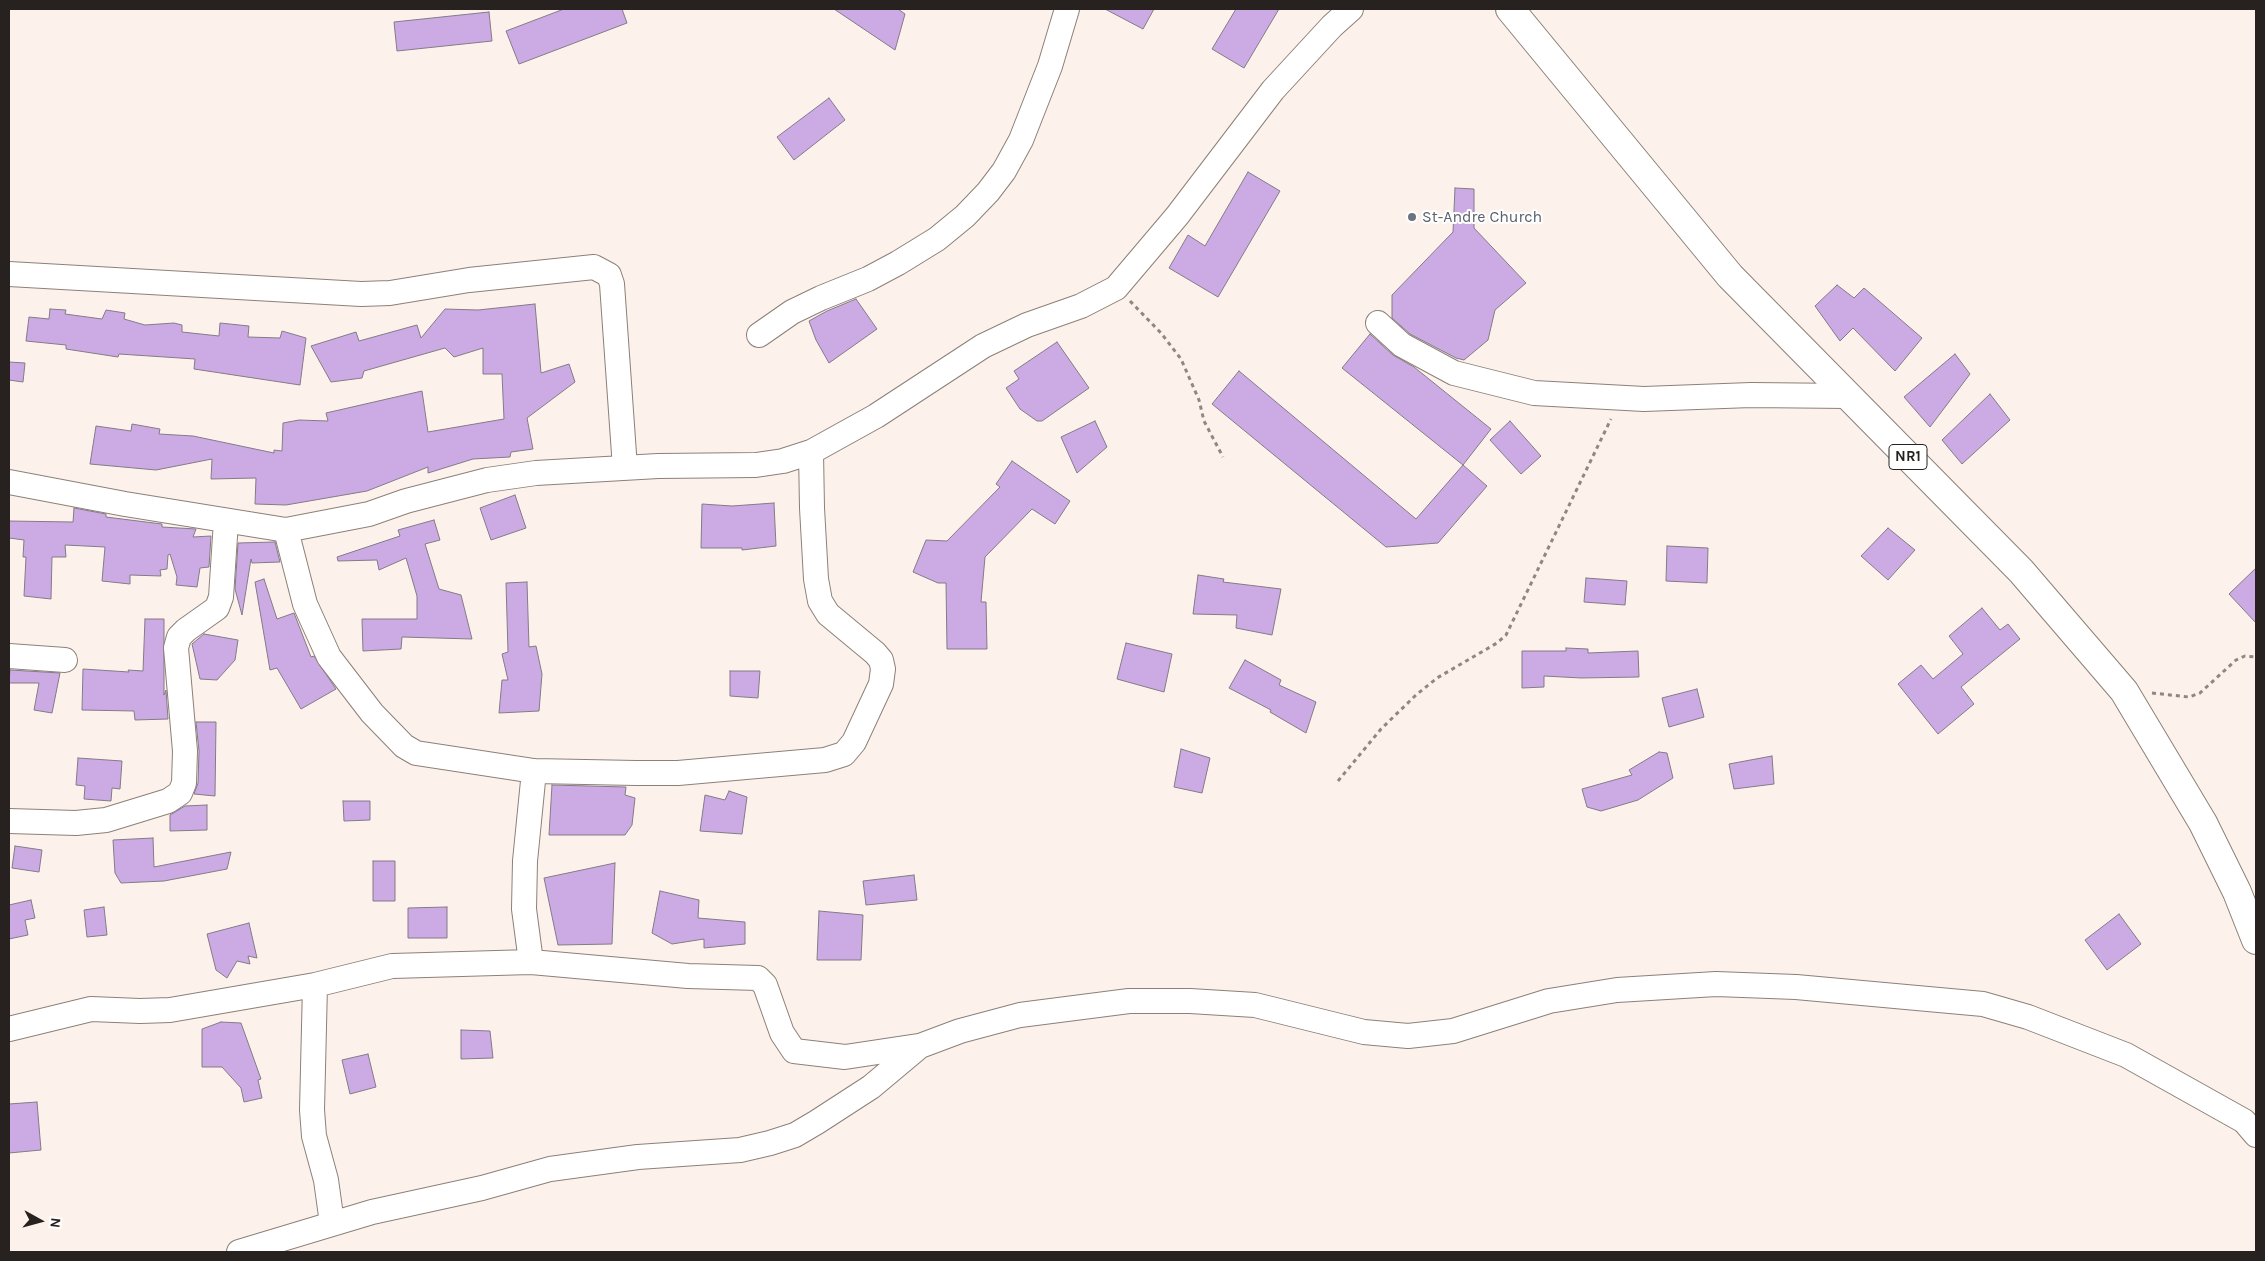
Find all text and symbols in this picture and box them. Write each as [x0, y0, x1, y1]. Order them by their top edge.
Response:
place label: St-Andre Church [1422, 207, 1542, 227]
marker: St-Andre Church [1406, 211, 1418, 223]
road number: NR1 [1889, 444, 1927, 470]
north arrow [15, 1196, 65, 1246]
text: N [46, 1217, 64, 1229]

